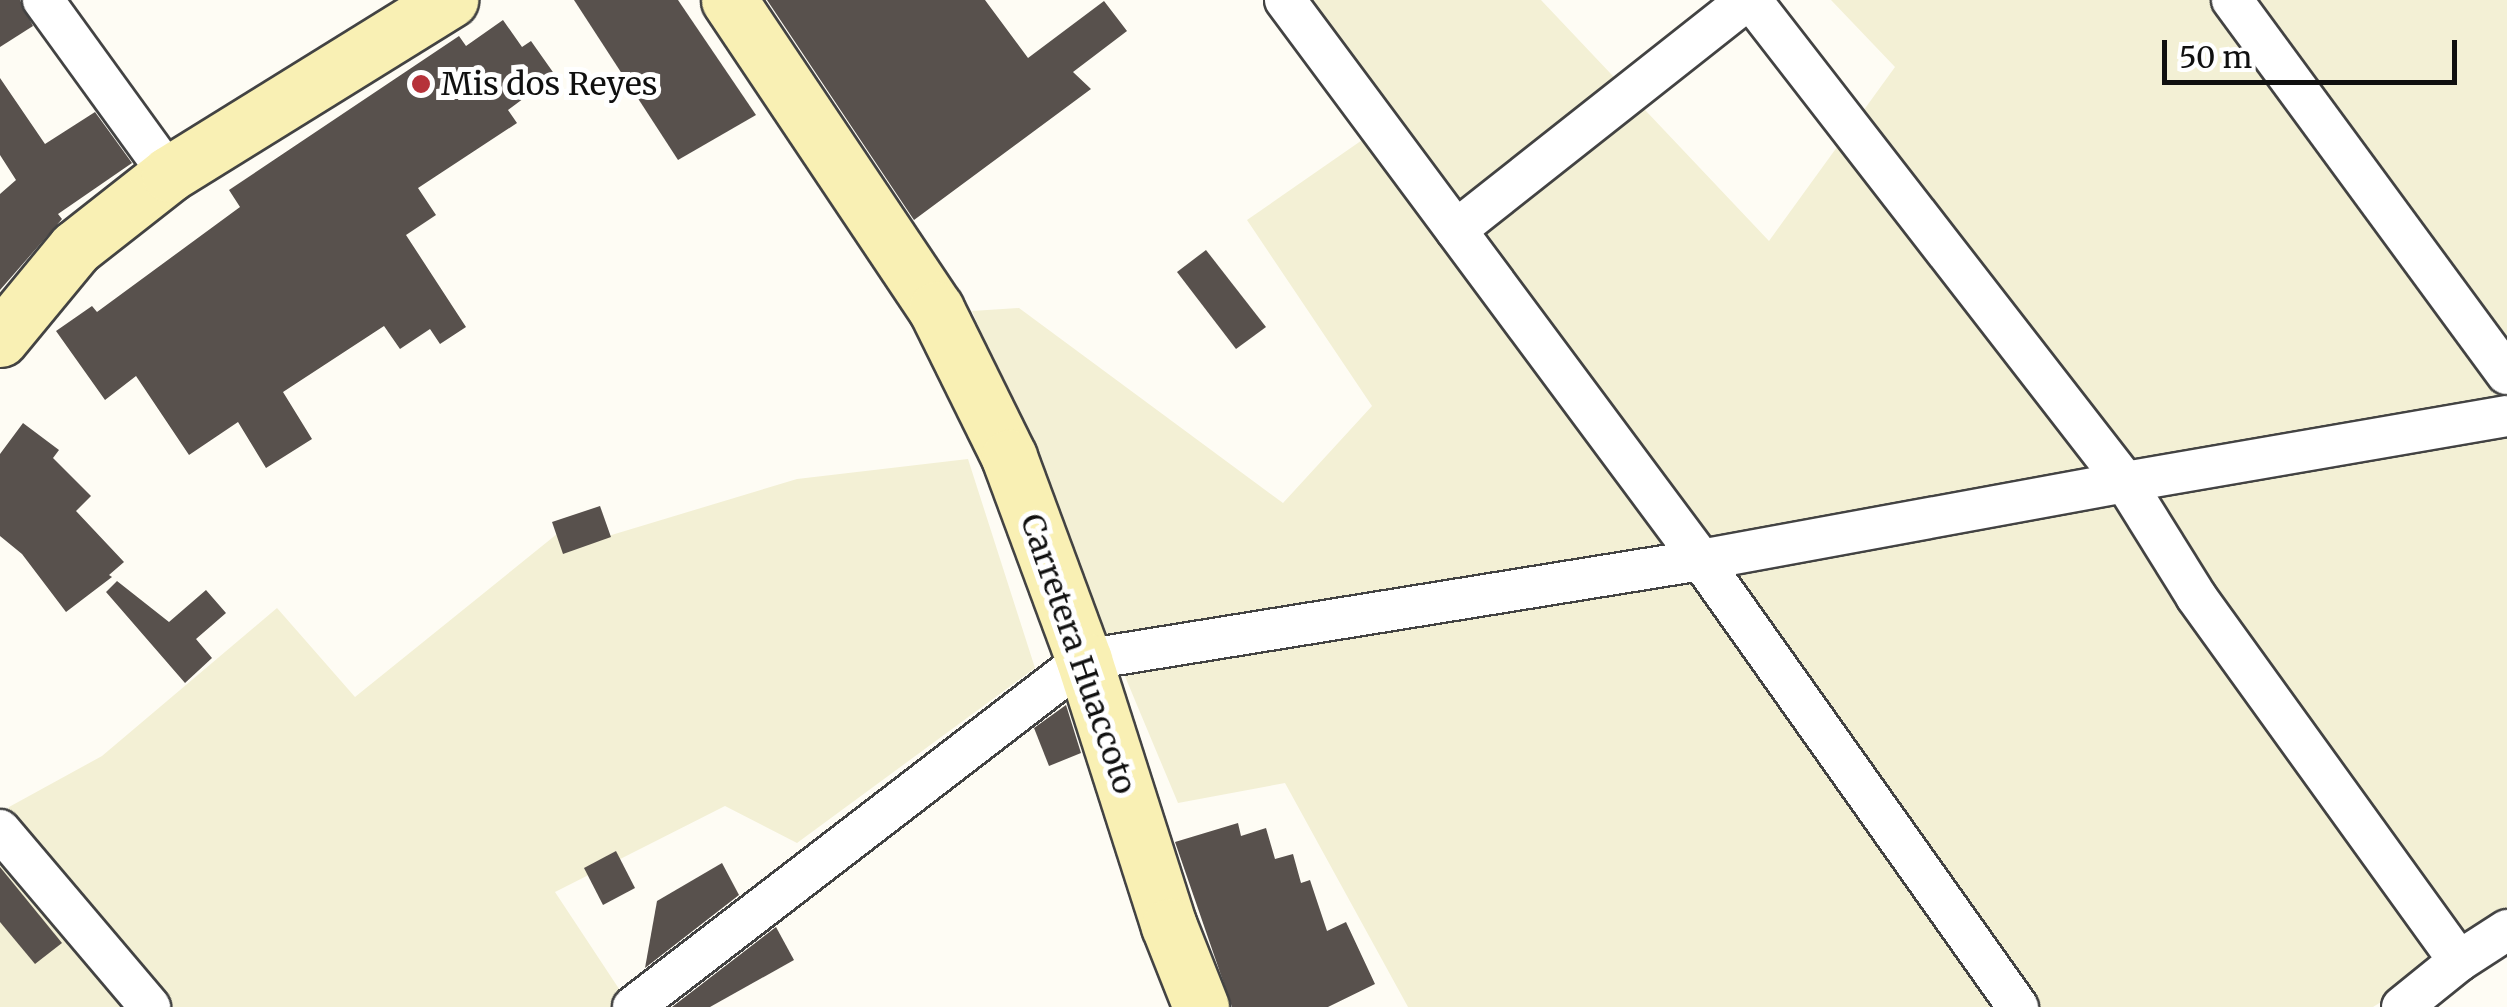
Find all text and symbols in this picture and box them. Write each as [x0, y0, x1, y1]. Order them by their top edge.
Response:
scale bar [2167, 20, 2462, 82]
text: 50 m [2179, 38, 2252, 76]
place label: Mis dos Reyes [441, 65, 658, 103]
marker: Mis dos Reyes [410, 73, 432, 95]
street label: Carretera Huaccoto [1012, 509, 1144, 799]

